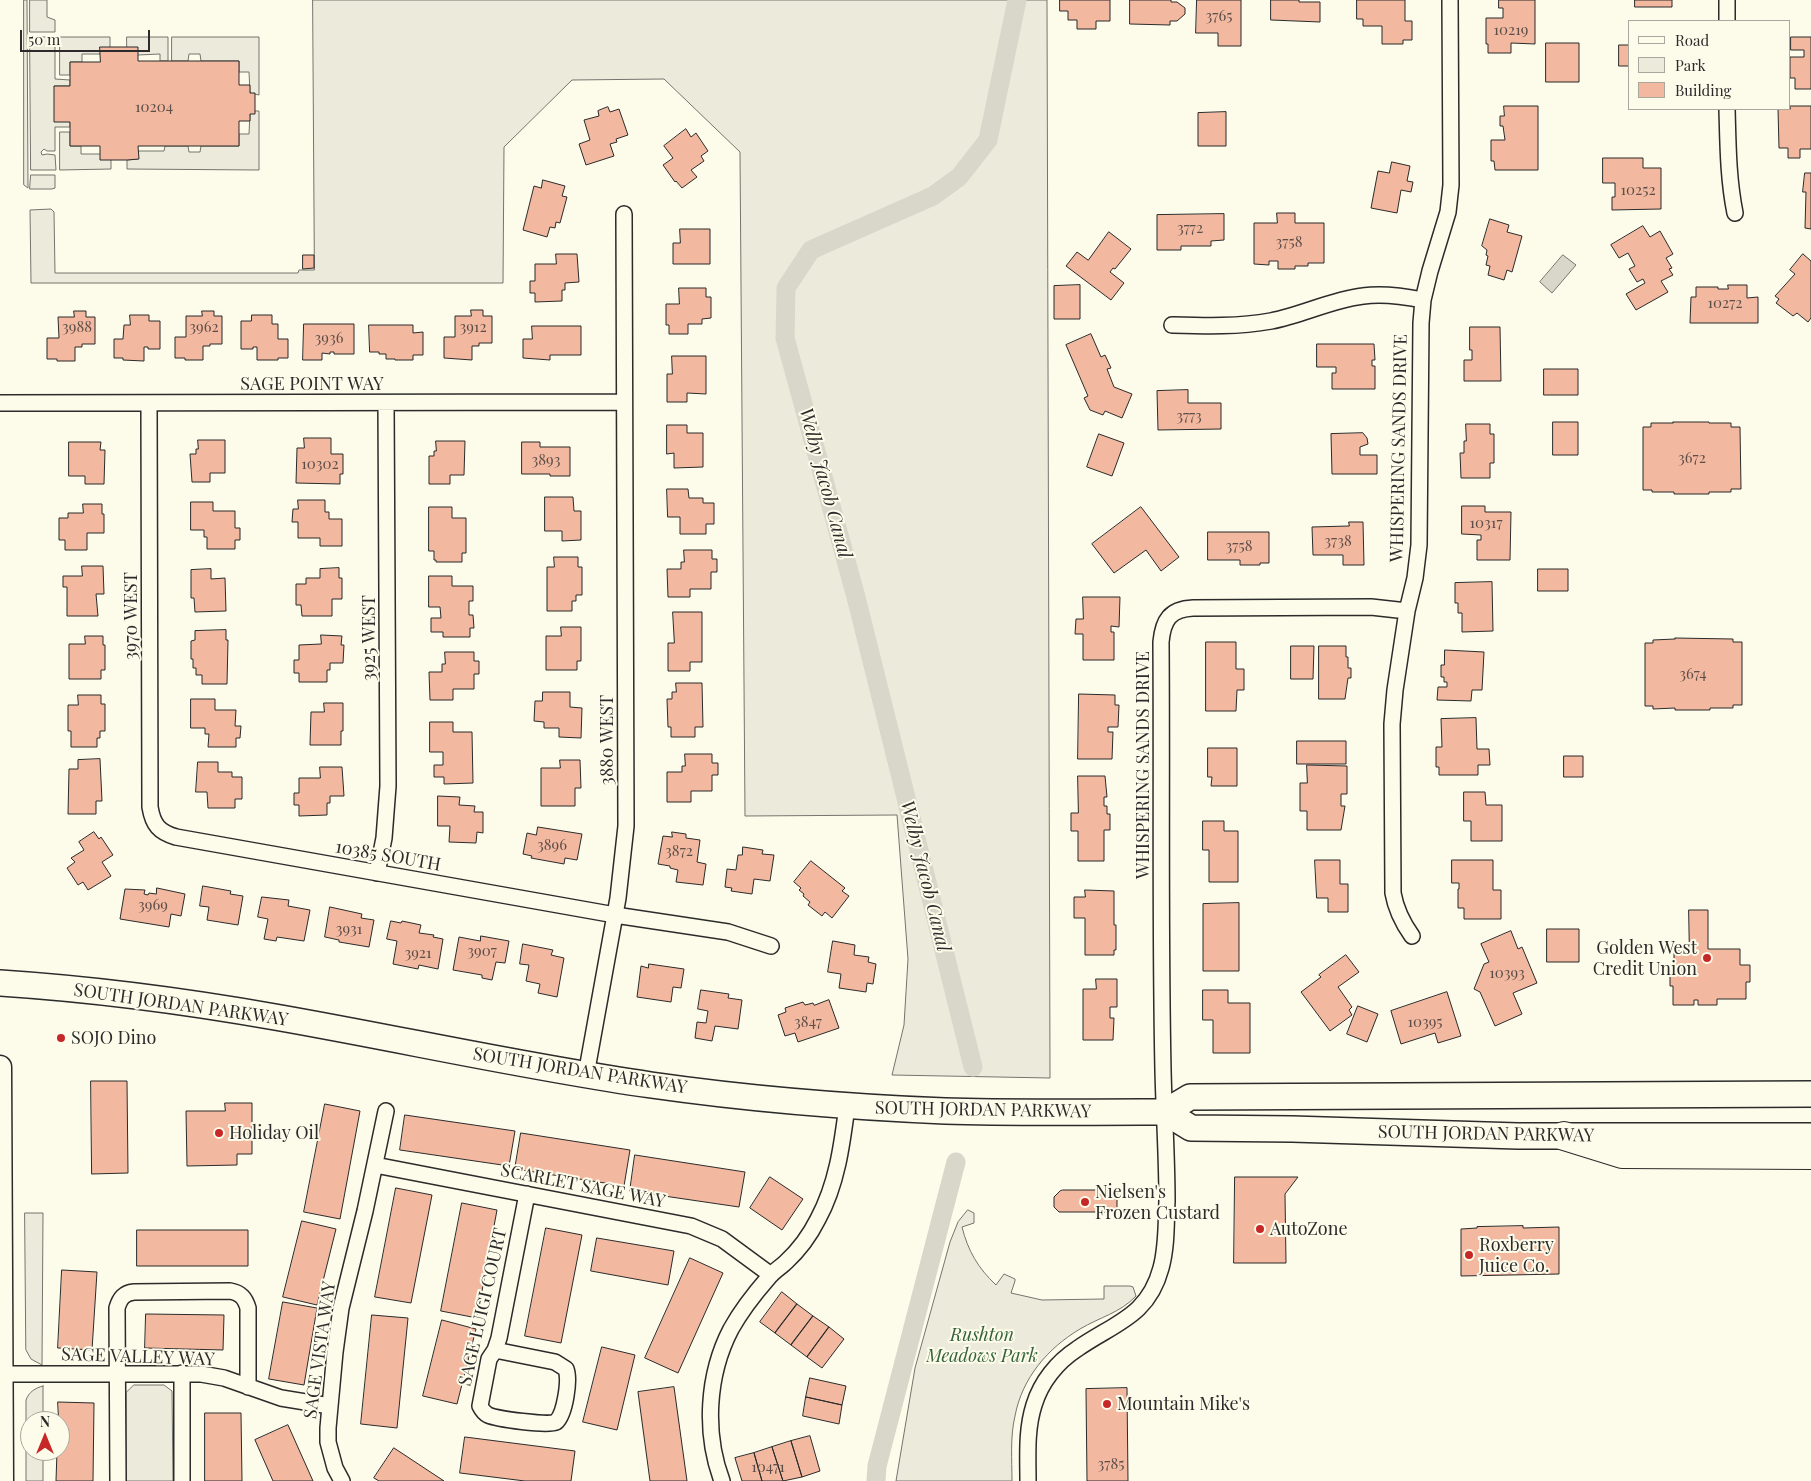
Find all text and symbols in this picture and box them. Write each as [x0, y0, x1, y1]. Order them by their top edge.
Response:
house number: 3765 [1206, 7, 1232, 25]
scale bar [22, 20, 152, 52]
legend [1628, 20, 1791, 110]
house number: 10219 [1494, 21, 1528, 39]
text: 50 m [28, 29, 60, 49]
text: Road [1675, 30, 1709, 50]
text: Park [1675, 55, 1706, 75]
text: Building [1675, 80, 1731, 100]
house number: 10204 [135, 98, 173, 116]
house number: 10252 [1620, 181, 1656, 199]
house number: 3772 [1177, 219, 1203, 237]
house number: 3758 [1276, 233, 1302, 251]
house number: 10272 [1707, 294, 1743, 312]
house number: 3988 [62, 318, 92, 336]
house number: 3962 [189, 318, 219, 336]
house number: 3912 [459, 318, 487, 336]
house number: 3936 [315, 329, 343, 347]
street label: WHISPERING SANDS DRIVE [1386, 334, 1412, 562]
street label: SAGE POINT WAY [240, 373, 384, 395]
water label: Welby Jacob Canal [794, 405, 856, 561]
house number: 3773 [1176, 407, 1202, 425]
house number: 3672 [1678, 449, 1706, 467]
house number: 3893 [532, 451, 560, 469]
house number: 10302 [301, 455, 339, 473]
house number: 10317 [1470, 514, 1502, 532]
house number: 3738 [1324, 532, 1352, 550]
house number: 3758 [1226, 537, 1252, 555]
street label: 3970 WEST [120, 572, 142, 660]
street label: 3925 WEST [358, 595, 380, 681]
street label: WHISPERING SANDS DRIVE [1132, 651, 1154, 879]
house number: 3674 [1679, 665, 1707, 683]
street label: 3880 WEST [596, 695, 618, 785]
water label: Welby Jacob Canal [895, 798, 955, 954]
street label: 10385 SOUTH [333, 836, 443, 876]
house number: 3896 [537, 836, 567, 854]
house number: 3872 [665, 842, 693, 860]
house number: 3969 [138, 896, 168, 914]
house number: 3931 [336, 920, 362, 938]
place label: Golden West Credit Union [1593, 937, 1697, 980]
house number: 3907 [467, 942, 497, 960]
house number: 3921 [404, 944, 432, 962]
marker: Golden West Credit Union [1701, 952, 1713, 964]
house number: 10393 [1489, 964, 1525, 982]
street label: SOUTH JORDAN PARKWAY [72, 979, 290, 1031]
house number: 3847 [794, 1013, 822, 1031]
house number: 10395 [1407, 1013, 1443, 1031]
place label: SOJO Dino [71, 1027, 156, 1049]
marker: SOJO Dino [55, 1032, 67, 1044]
street label: SOUTH JORDAN PARKWAY [471, 1043, 689, 1099]
street label: SOUTH JORDAN PARKWAY [875, 1097, 1091, 1123]
street label: SOUTH JORDAN PARKWAY [1378, 1121, 1594, 1147]
place label: Holiday Oil [229, 1122, 319, 1144]
marker: Holiday Oil [213, 1127, 225, 1139]
street label: SCARLET SAGE WAY [499, 1159, 667, 1213]
place label: Nielsen's Frozen Custard [1095, 1181, 1220, 1224]
marker: Nielsen's Frozen Custard [1079, 1196, 1091, 1208]
place label: AutoZone [1270, 1218, 1348, 1240]
marker: AutoZone [1254, 1223, 1266, 1235]
street label: SAGE LUIGI COURT [454, 1226, 512, 1388]
place label: Roxberry Juice Co. [1479, 1234, 1554, 1276]
marker: Roxberry Juice Co. [1463, 1249, 1475, 1261]
street label: SAGE VISTA WAY [300, 1280, 340, 1420]
park label: Rushton Meadows Park [926, 1324, 1038, 1366]
street label: SAGE VALLEY WAY [61, 1344, 215, 1370]
place label: Mountain Mike's [1117, 1393, 1250, 1415]
marker: Mountain Mike's [1101, 1398, 1113, 1410]
north arrow [20, 1411, 70, 1461]
text: N [40, 1412, 50, 1431]
house number: 3785 [1098, 1455, 1124, 1473]
house number: 10471 [751, 1458, 785, 1476]

